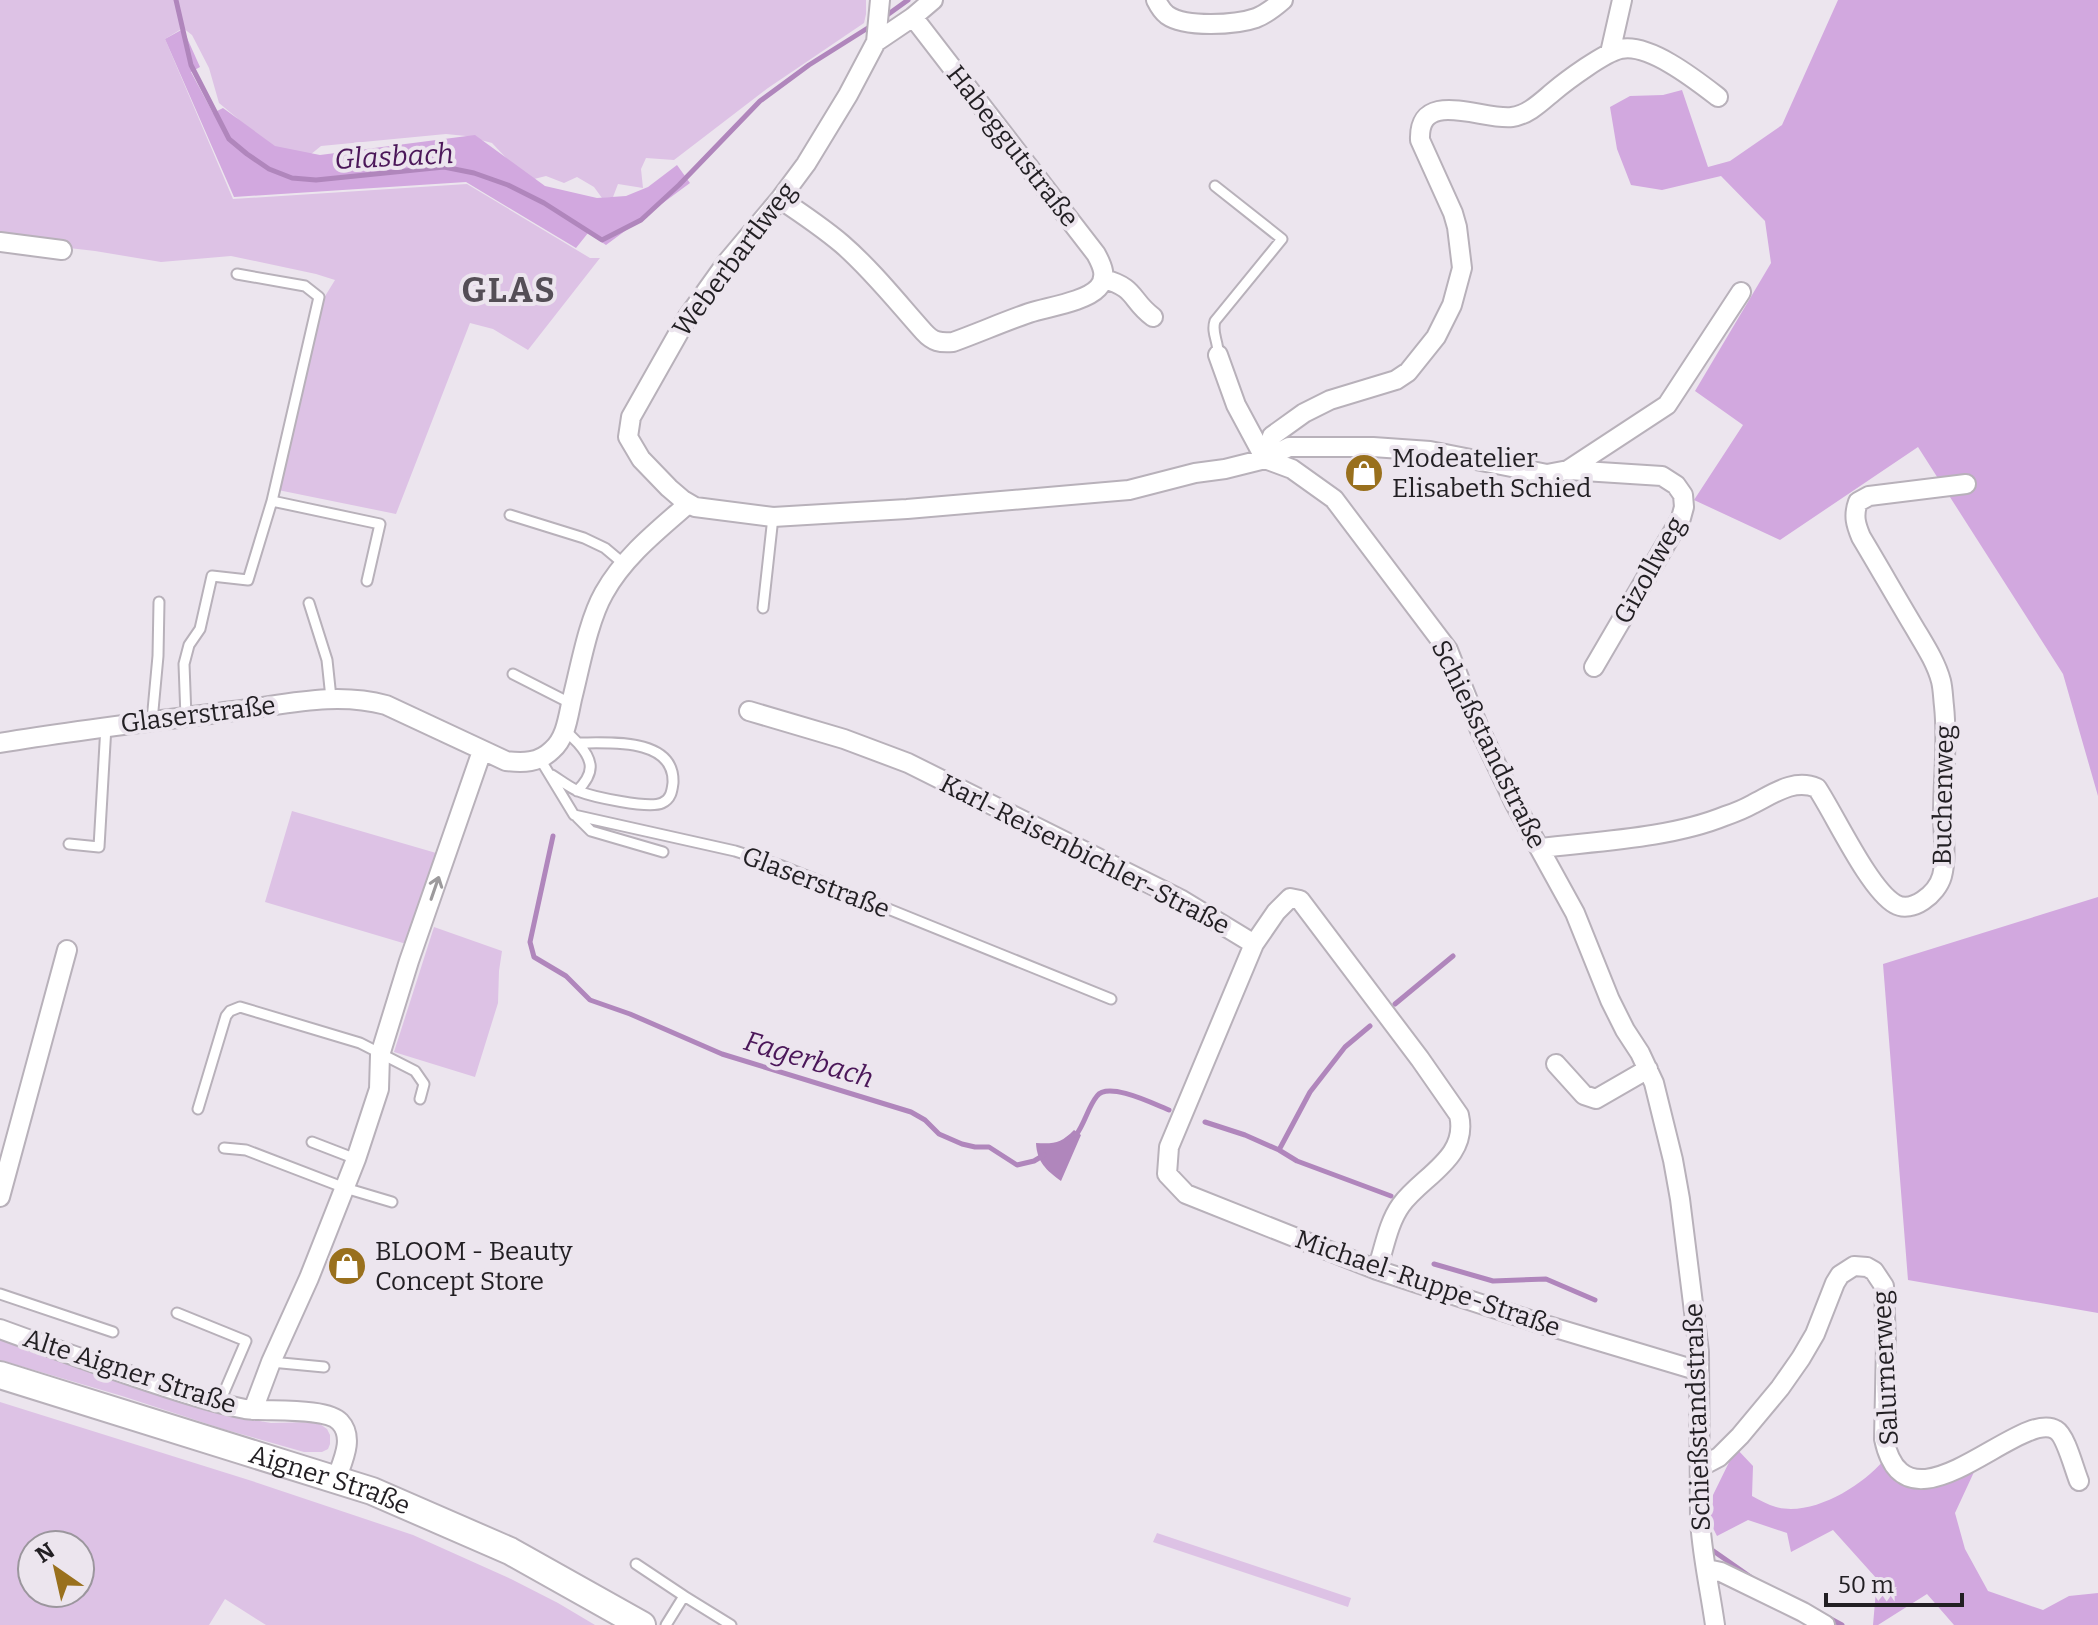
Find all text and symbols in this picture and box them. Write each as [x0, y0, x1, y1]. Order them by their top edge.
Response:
street label: Habeggutstraße [940, 60, 1085, 233]
water label: Glasbach [334, 137, 454, 176]
street label: Weberbartlweg [666, 176, 803, 343]
district label: GLAS [461, 270, 557, 311]
place label: Modeatelier Elisabeth Schied [1392, 443, 1592, 504]
shop icon: Modeatelier Elisabeth Schied [1343, 452, 1385, 494]
street label: Gizollweg [1607, 511, 1692, 629]
street label: Schießstandstraße [1425, 635, 1552, 854]
street label: Glaserstraße [119, 690, 277, 739]
street label: Buchenweg [1927, 724, 1960, 866]
street label: Karl-Reisenbichler-Straße [935, 768, 1235, 941]
street label: Glaserstraße [738, 840, 894, 925]
one-way arrow [428, 875, 443, 900]
water label: Fagerbach [740, 1024, 878, 1095]
street label: Michael-Ruppe-Straße [1291, 1224, 1564, 1343]
place label: BLOOM - Beauty Concept Store [375, 1236, 573, 1297]
shop icon: BLOOM - Beauty Concept Store [326, 1245, 368, 1287]
street label: Salurnerweg [1866, 1290, 1905, 1446]
street label: Schießstandstraße [1678, 1302, 1717, 1532]
street label: Alte Aigner Straße [20, 1322, 240, 1420]
street label: Aigner Straße [245, 1439, 415, 1522]
north arrow [16, 1529, 96, 1609]
text: N [31, 1537, 60, 1569]
scale bar [1826, 1557, 1962, 1607]
text: 50 m [1838, 1571, 1894, 1599]

